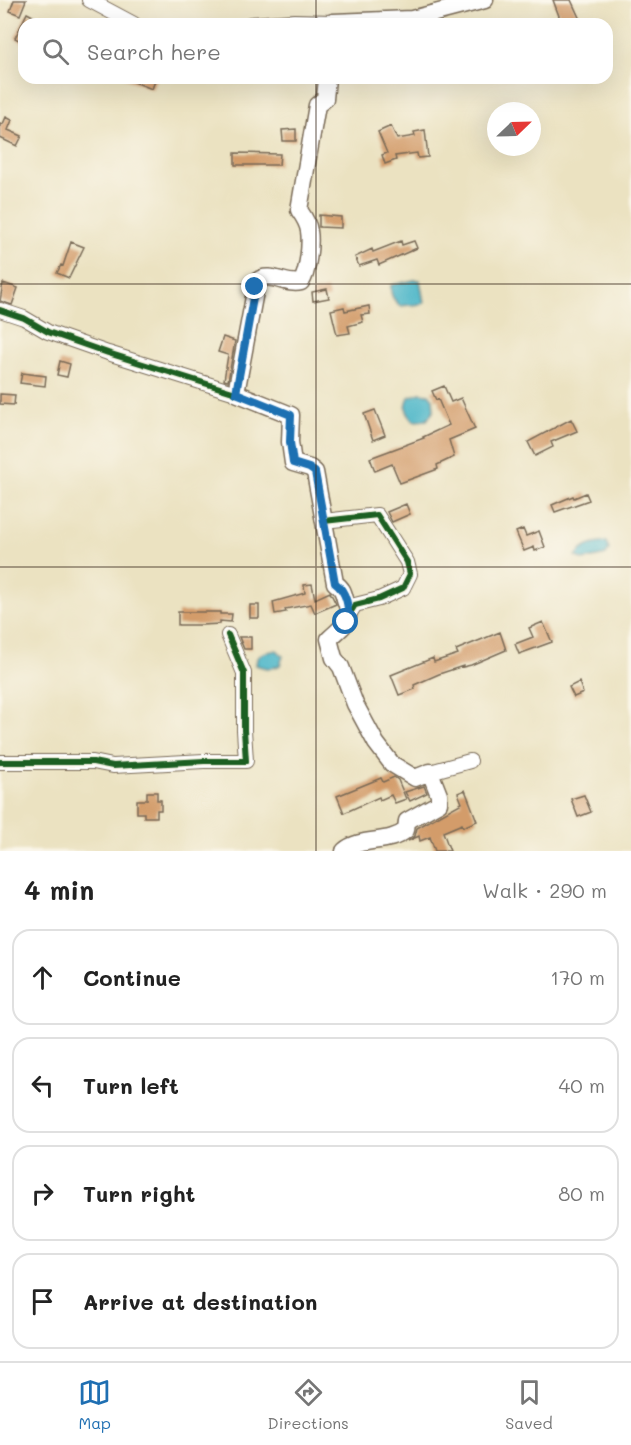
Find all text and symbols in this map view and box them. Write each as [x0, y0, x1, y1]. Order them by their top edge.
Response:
search box [18, 18, 613, 84]
icon: search [39, 35, 72, 68]
text: Search here [87, 37, 221, 66]
north arrow [487, 102, 541, 156]
route end [241, 273, 267, 299]
route start [332, 608, 358, 634]
text: 4 min [24, 873, 94, 907]
text: Walk · 290 m [482, 877, 607, 903]
icon: ahead [26, 961, 59, 994]
text: Continue [83, 963, 181, 992]
text: 170 m [550, 964, 605, 990]
icon: left [26, 1069, 59, 1102]
text: Turn left [83, 1071, 179, 1100]
text: 40 m [559, 1072, 605, 1098]
icon: right [26, 1177, 59, 1210]
text: Turn right [83, 1179, 195, 1208]
text: 80 m [558, 1180, 605, 1206]
icon: arrive [26, 1285, 59, 1318]
text: Arrive at destination [83, 1287, 318, 1316]
tab: Map [78, 1376, 111, 1433]
tab: Directions [268, 1376, 349, 1433]
tab: Saved [505, 1376, 553, 1433]

